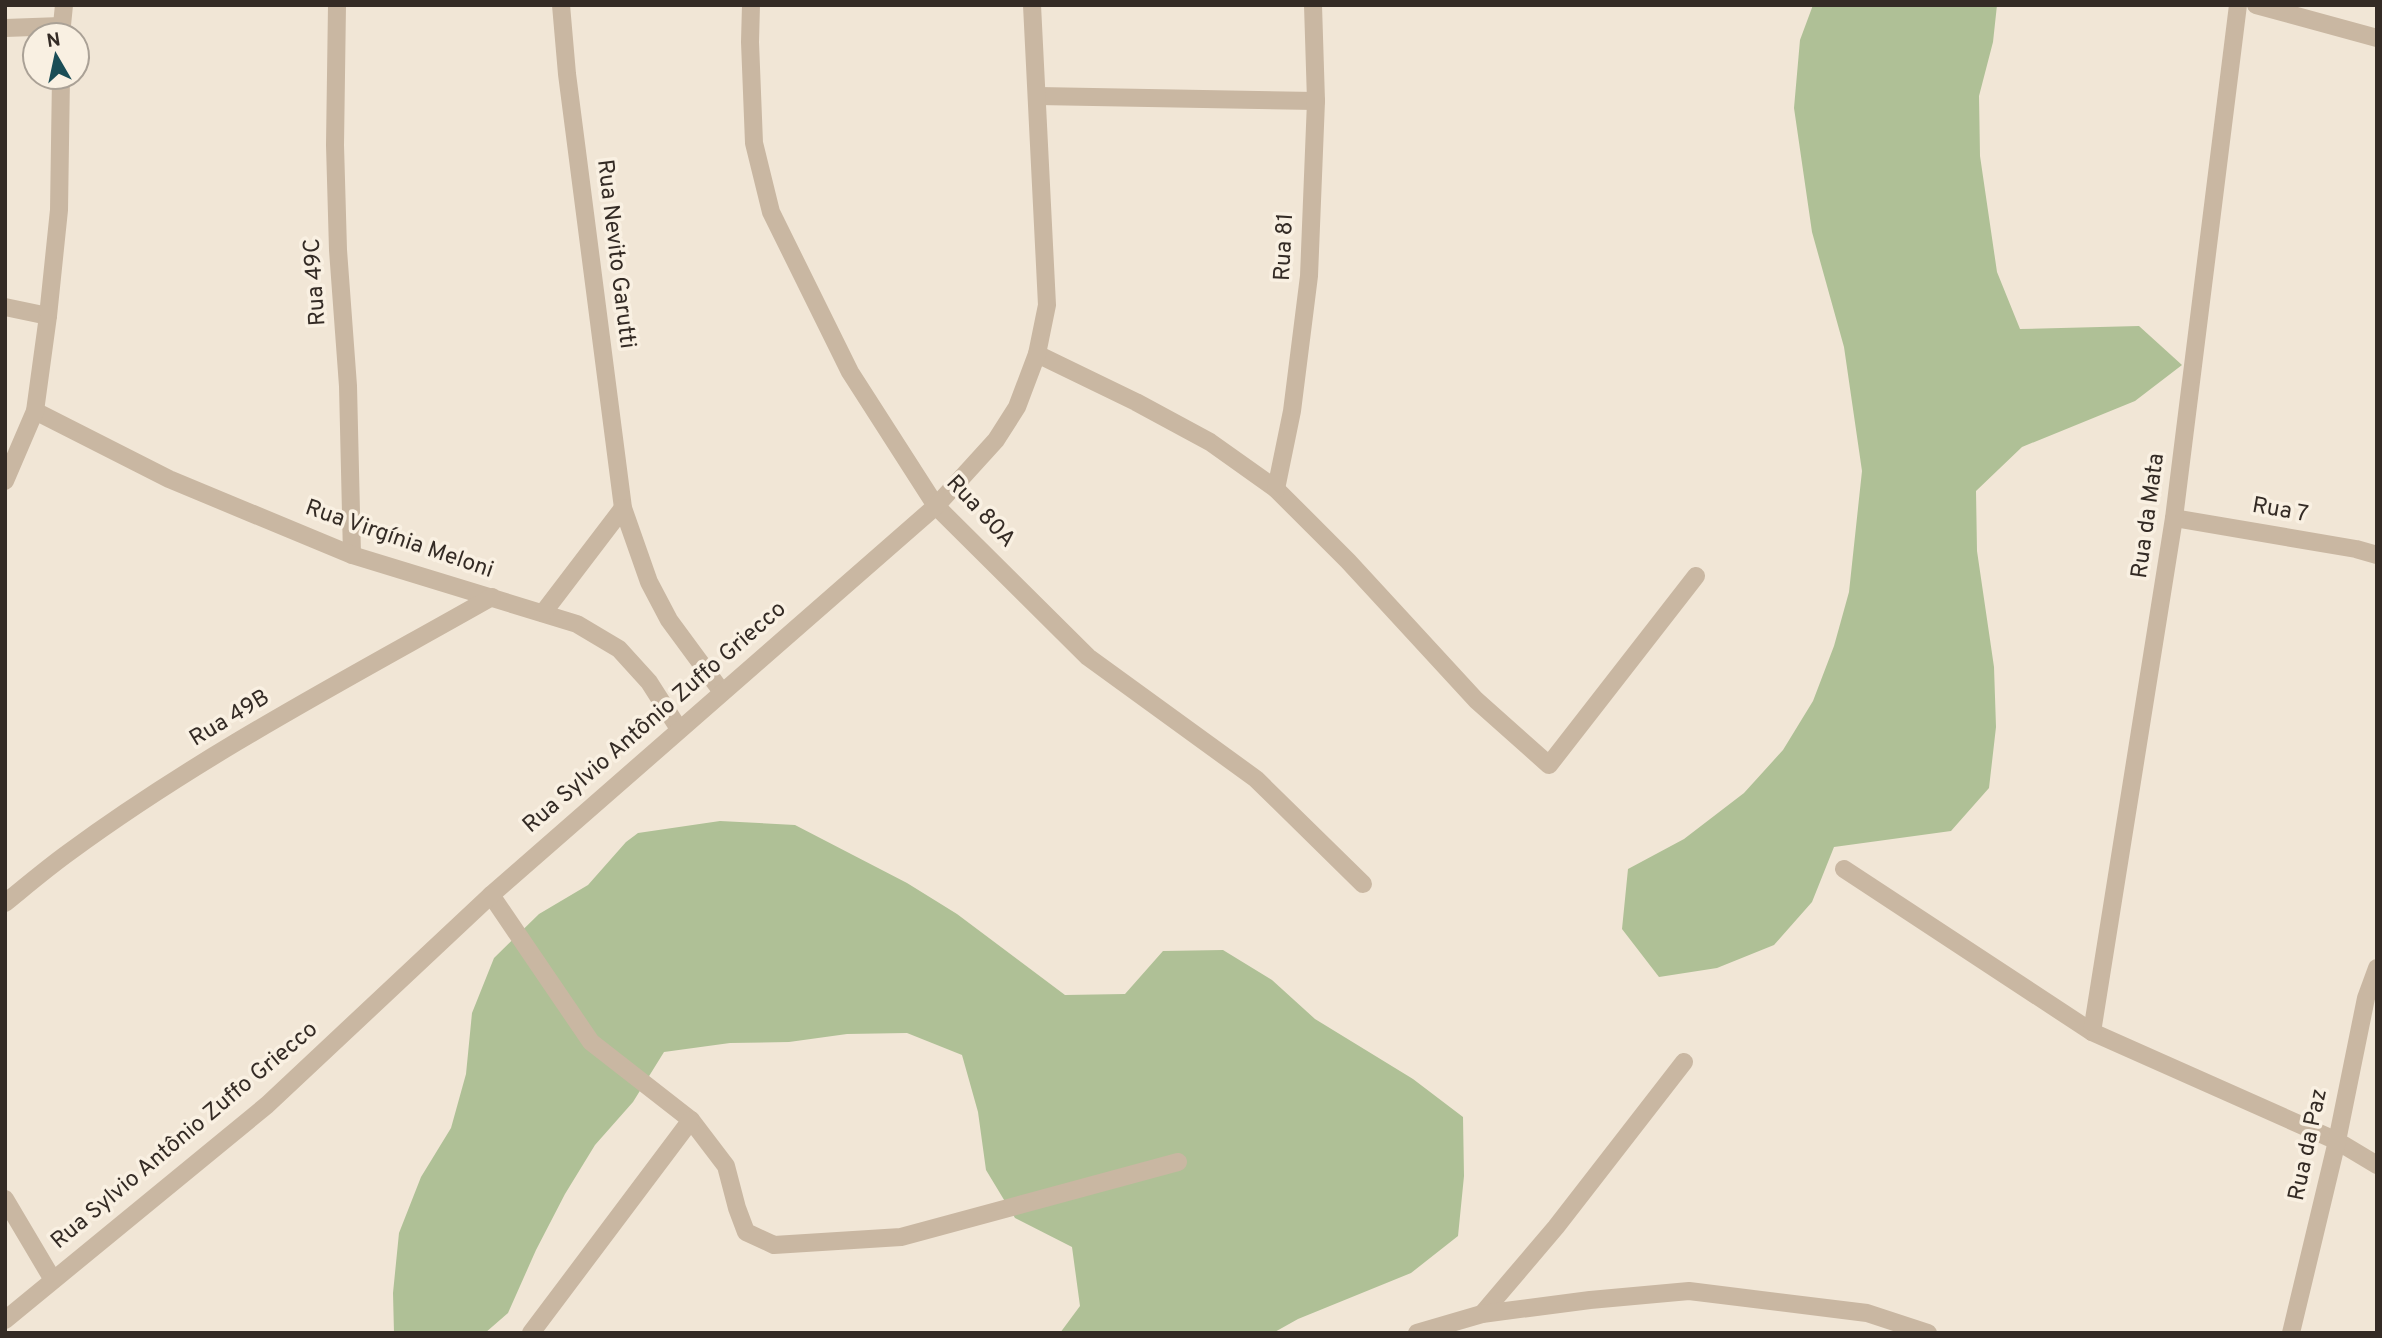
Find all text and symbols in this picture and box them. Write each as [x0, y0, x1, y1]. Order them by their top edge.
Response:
north arrow [21, 21, 91, 91]
text: N [45, 28, 62, 54]
street label: Rua Nevito Garutti [589, 158, 641, 350]
street label: Rua 81 [1269, 212, 1301, 282]
street label: Rua 49C [298, 237, 334, 327]
street label: Rua da Mata [2126, 452, 2172, 580]
street label: Rua 80A [939, 470, 1021, 554]
street label: Rua 7 [2250, 492, 2310, 530]
street label: Rua Virgínia Meloni [301, 494, 497, 586]
street label: Rua Sylvio Antônio Zuffo Griecco [517, 596, 793, 840]
street label: Rua 49B [185, 684, 275, 754]
street label: Rua Sylvio Antônio Zuffo Griecco [46, 1016, 324, 1256]
street label: Rua da Paz [2283, 1086, 2335, 1204]

